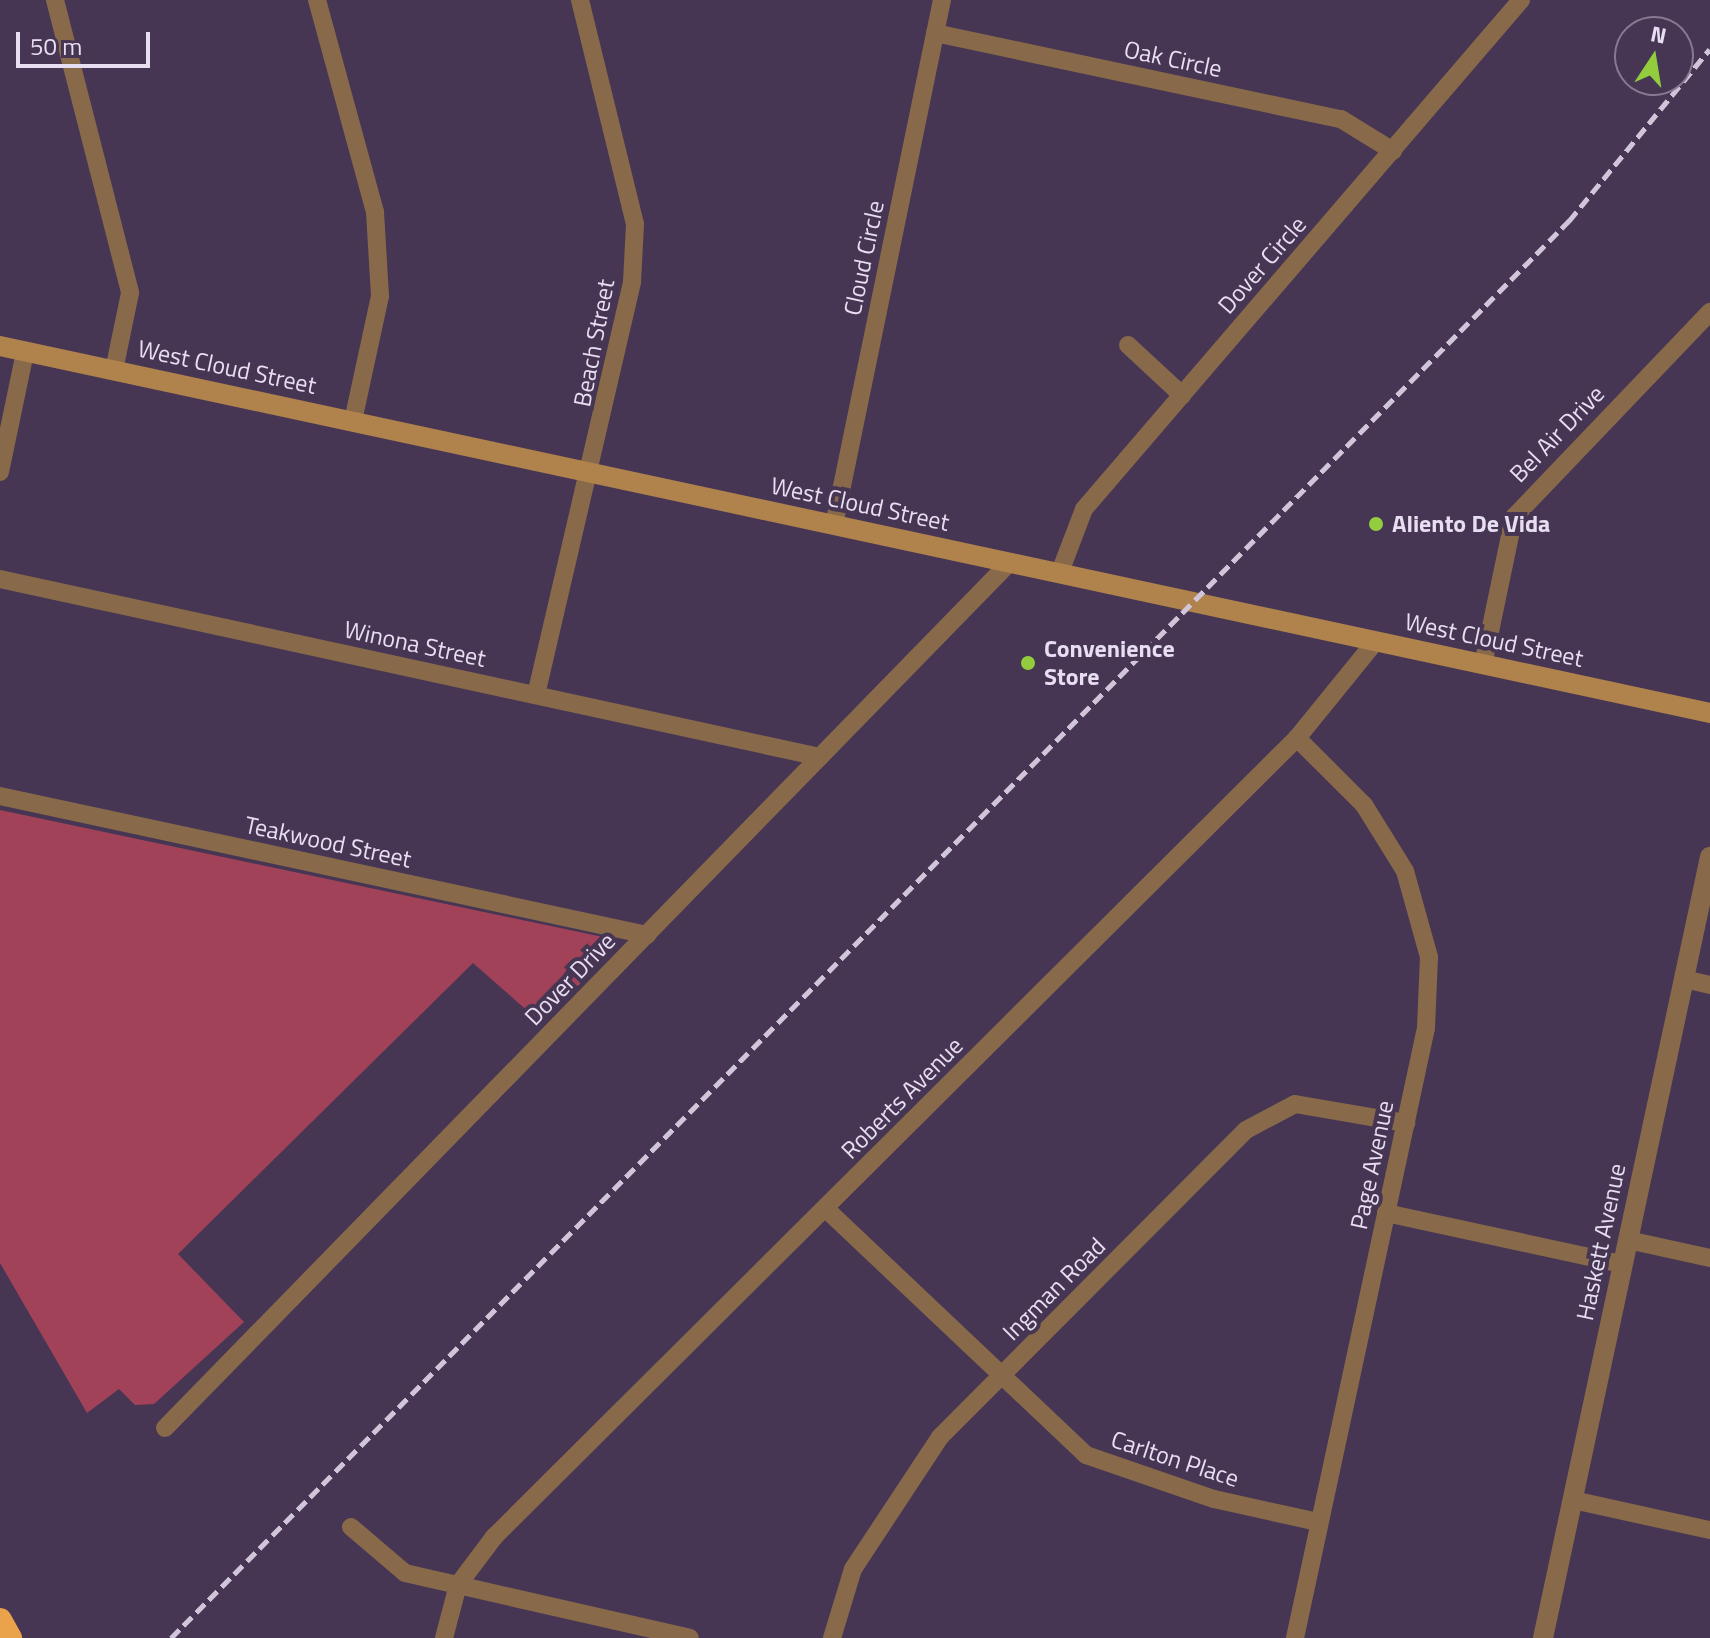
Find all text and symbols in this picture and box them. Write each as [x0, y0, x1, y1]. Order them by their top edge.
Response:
scale bar [20, 16, 154, 66]
north arrow [1614, 16, 1694, 96]
text: N [1648, 16, 1670, 53]
text: 50 m [30, 28, 82, 64]
street label: Oak Circle [1122, 35, 1224, 83]
street label: Cloud Circle [838, 198, 890, 318]
street label: Dover Circle [1212, 210, 1312, 320]
street label: Beach Street [568, 277, 620, 409]
street label: West Cloud Street [135, 334, 319, 400]
street label: Bel Air Drive [1504, 380, 1610, 488]
street label: West Cloud Street [768, 471, 952, 537]
place label: Aliento De Vida [1392, 510, 1550, 538]
marker: Aliento De Vida [1367, 515, 1385, 533]
street label: West Cloud Street [1402, 607, 1586, 673]
street label: Winona Street [342, 615, 488, 673]
place label: Convenience Store [1044, 635, 1175, 691]
marker: Convenience Store [1019, 654, 1037, 672]
street label: Teakwood Street [242, 810, 414, 874]
street label: Dover Drive [519, 927, 621, 1031]
street label: Roberts Avenue [835, 1031, 969, 1165]
street label: Page Avenue [1344, 1098, 1400, 1232]
street label: Haskett Avenue [1570, 1161, 1632, 1323]
street label: Ingman Road [997, 1232, 1111, 1346]
street label: Carlton Place [1108, 1425, 1242, 1493]

